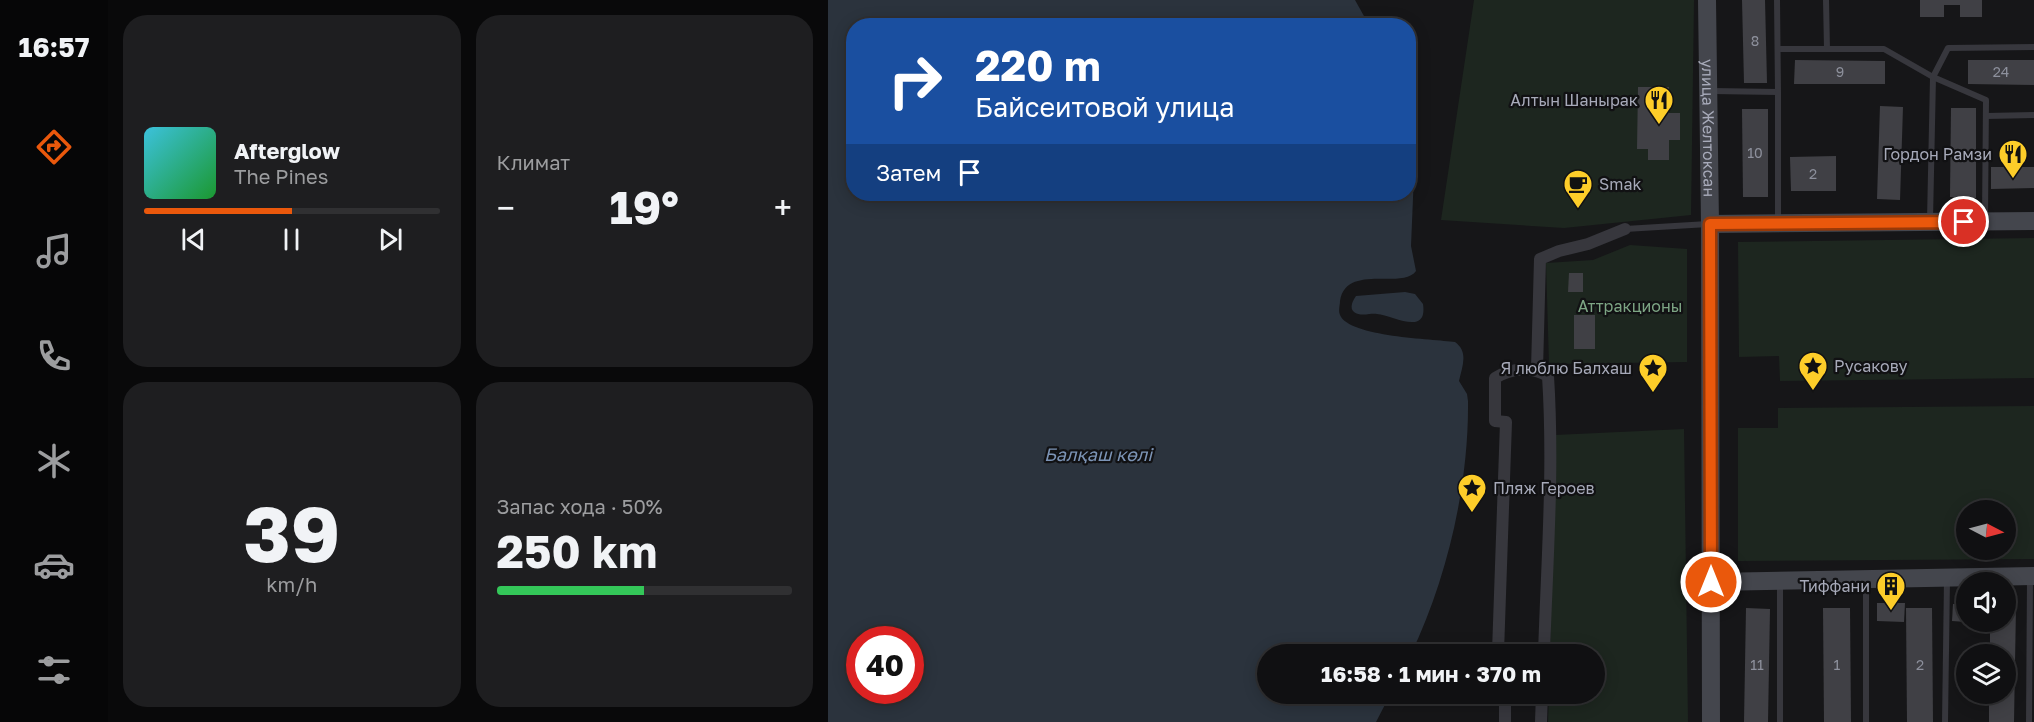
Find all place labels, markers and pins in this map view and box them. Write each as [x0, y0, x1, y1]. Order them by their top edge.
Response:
restaurant icon: Алтын Шанырак [1643, 84, 1675, 126]
place label: Алтын Шанырак [1510, 90, 1638, 110]
restaurant icon: Гордон Рамзи [1997, 138, 2029, 180]
place label: Гордон Рамзи [1883, 144, 1992, 164]
cafe icon: Smak [1562, 168, 1594, 210]
place label: Smak [1599, 174, 1641, 194]
pin [1938, 196, 1989, 247]
place icon: Русакову [1797, 350, 1829, 392]
place icon: Я люблю Балхаш [1637, 352, 1669, 394]
place label: Русакову [1834, 356, 1907, 376]
place label: Я люблю Балхаш [1500, 358, 1632, 378]
place icon: Пляж Героев [1456, 472, 1488, 514]
place label: Пляж Героев [1493, 478, 1595, 498]
building icon: Тиффани [1875, 570, 1907, 612]
place label: Тиффани [1800, 576, 1870, 596]

